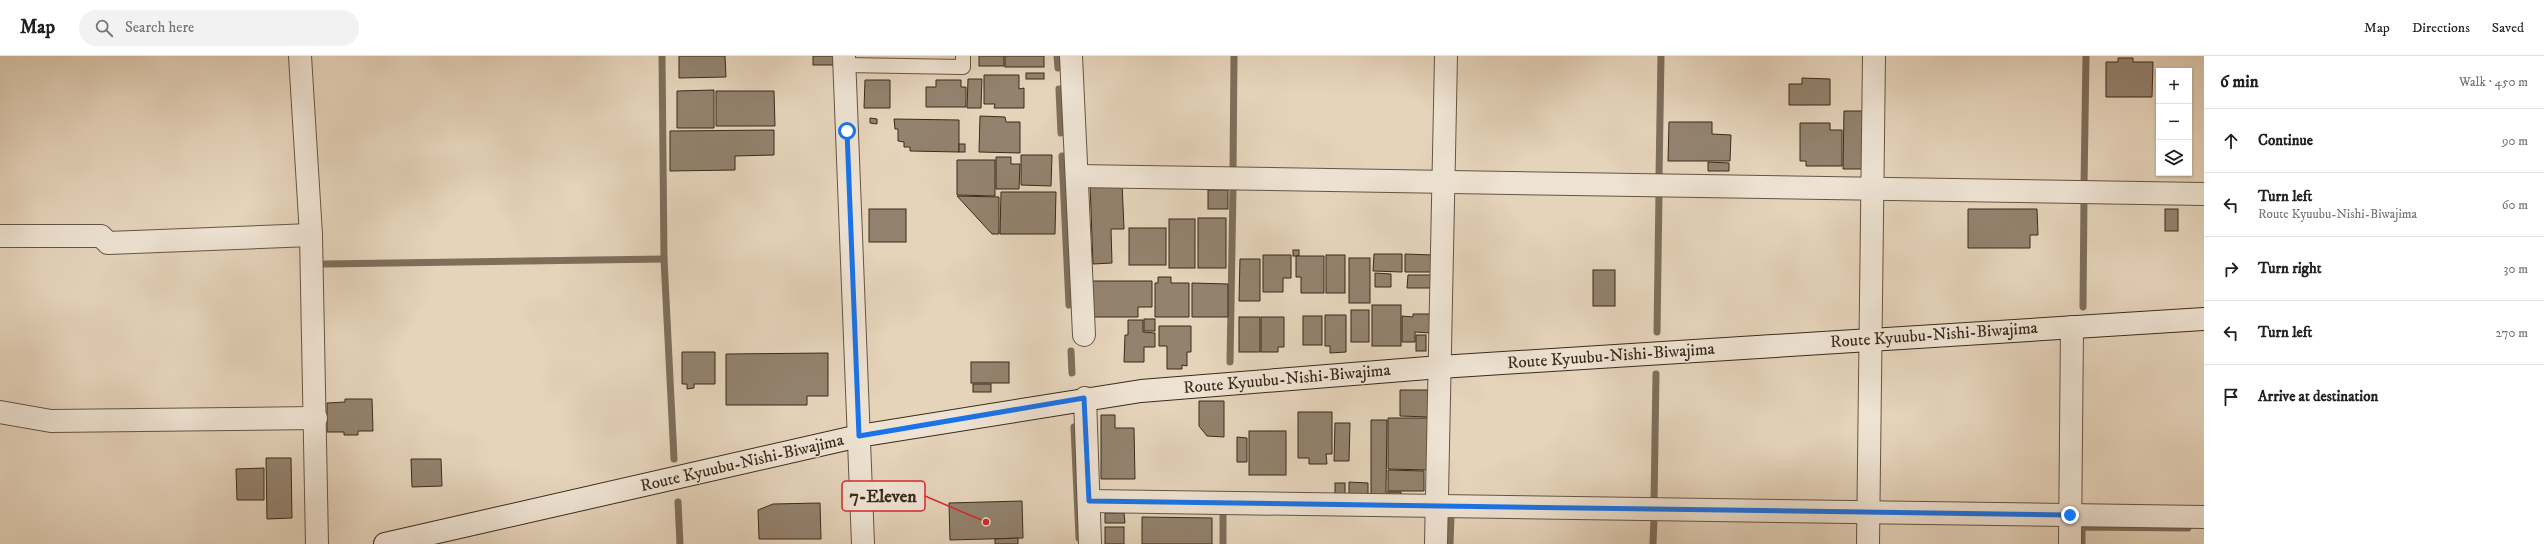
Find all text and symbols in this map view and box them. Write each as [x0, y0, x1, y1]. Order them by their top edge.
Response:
search box [79, 10, 359, 46]
text: Map [20, 16, 55, 39]
icon: search [93, 17, 115, 39]
text: Search here [125, 18, 194, 37]
text: Map [2364, 19, 2390, 37]
text: Directions [2412, 19, 2470, 37]
text: Saved [2492, 19, 2524, 37]
map controls [2156, 68, 2192, 176]
button: + [2156, 68, 2192, 104]
text: 6 min [2220, 71, 2259, 93]
text: Walk · 450 m [2459, 74, 2528, 90]
button: − [2156, 104, 2192, 140]
route start [838, 122, 856, 140]
icon: ahead [2220, 130, 2242, 152]
text: Continue [2258, 131, 2313, 150]
text: 90 m [2502, 133, 2528, 149]
button: layers [2156, 140, 2192, 176]
text: Turn left [2258, 187, 2312, 206]
icon: left [2220, 194, 2242, 216]
text: 60 m [2502, 197, 2528, 213]
text: Route Kyuubu-Nishi-Biwajima [2258, 206, 2417, 222]
icon: right [2220, 258, 2242, 280]
text: Turn right [2258, 259, 2321, 278]
text: 30 m [2504, 261, 2528, 277]
street label: Route Kyuubu-Nishi-Biwajima [1830, 317, 2039, 353]
icon: left [2220, 322, 2242, 344]
text: Turn left [2258, 323, 2312, 342]
text: 270 m [2496, 325, 2528, 341]
street label: Route Kyuubu-Nishi-Biwajima [1507, 338, 1716, 374]
street label: Route Kyuubu-Nishi-Biwajima [1182, 359, 1392, 399]
icon: arrive [2220, 386, 2242, 408]
text: Arrive at destination [2258, 387, 2378, 406]
street label: Route Kyuubu-Nishi-Biwajima [638, 429, 847, 497]
callout: 7-Eleven [842, 481, 925, 511]
text: 7-Eleven [849, 486, 917, 508]
route end [2061, 506, 2079, 524]

